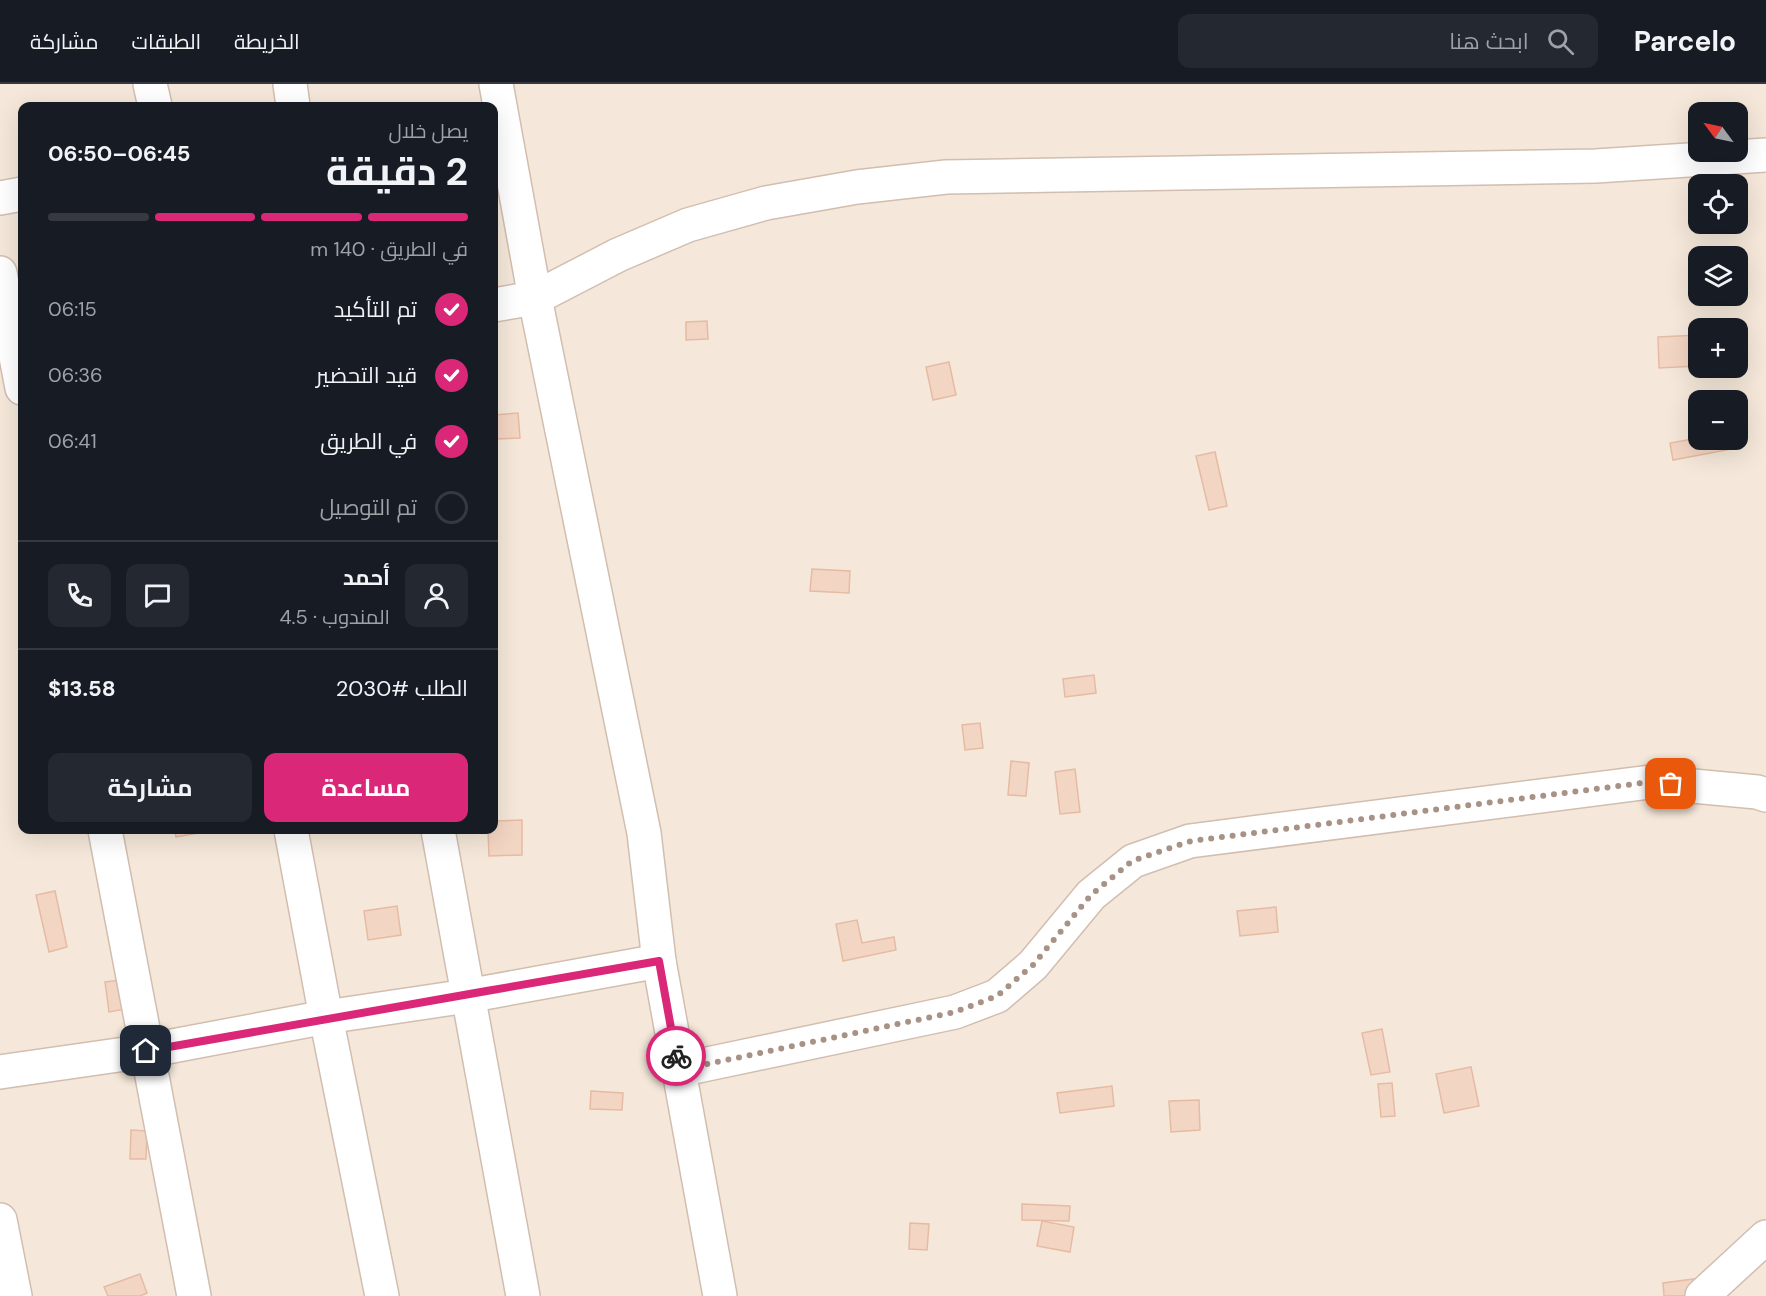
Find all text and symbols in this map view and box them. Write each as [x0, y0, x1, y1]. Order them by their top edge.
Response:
search box [1178, 14, 1598, 68]
text: Parcelo [1634, 23, 1736, 60]
icon: search [1544, 25, 1577, 58]
text: ابحث هنا [1449, 27, 1529, 56]
text: مشاركة [30, 28, 99, 56]
text: الطبقات [132, 28, 201, 56]
text: الخريطة [234, 28, 300, 56]
north arrow [1688, 102, 1748, 162]
map controls [1688, 102, 1748, 450]
text: يصل خلال [388, 118, 468, 144]
text: 06:45–06:50 [48, 139, 191, 168]
text: 2 دقيقة [326, 146, 468, 197]
button: locate [1688, 174, 1748, 234]
text: في الطريق · 140 m [310, 236, 468, 262]
button: layers [1688, 246, 1748, 306]
icon: check [435, 293, 468, 326]
text: تم التأكيد [334, 295, 417, 324]
text: 06:15 [48, 296, 97, 322]
button: + [1688, 318, 1748, 378]
icon: check [435, 359, 468, 392]
text: قيد التحضير [316, 361, 417, 390]
text: 06:36 [48, 362, 103, 388]
button: − [1688, 390, 1748, 450]
icon: check [435, 425, 468, 458]
text: في الطريق [320, 427, 417, 456]
text: 06:41 [48, 428, 97, 454]
text: تم التوصيل [320, 493, 417, 522]
text: أحمد [343, 563, 390, 592]
button: phone [48, 564, 111, 627]
button: chat [126, 564, 189, 627]
button: person [405, 564, 468, 627]
text: المندوب · 4.5 [279, 604, 390, 630]
text: $13.58 [48, 674, 116, 703]
text: الطلب #2030 [336, 674, 468, 703]
button: مشاركة [48, 753, 252, 822]
button: مساعدة [264, 753, 468, 822]
pin [1645, 758, 1696, 809]
icon: bag [1654, 767, 1687, 800]
pin [120, 1025, 171, 1076]
courier [646, 1026, 706, 1086]
icon: home [129, 1034, 162, 1067]
icon: bike [660, 1040, 693, 1073]

